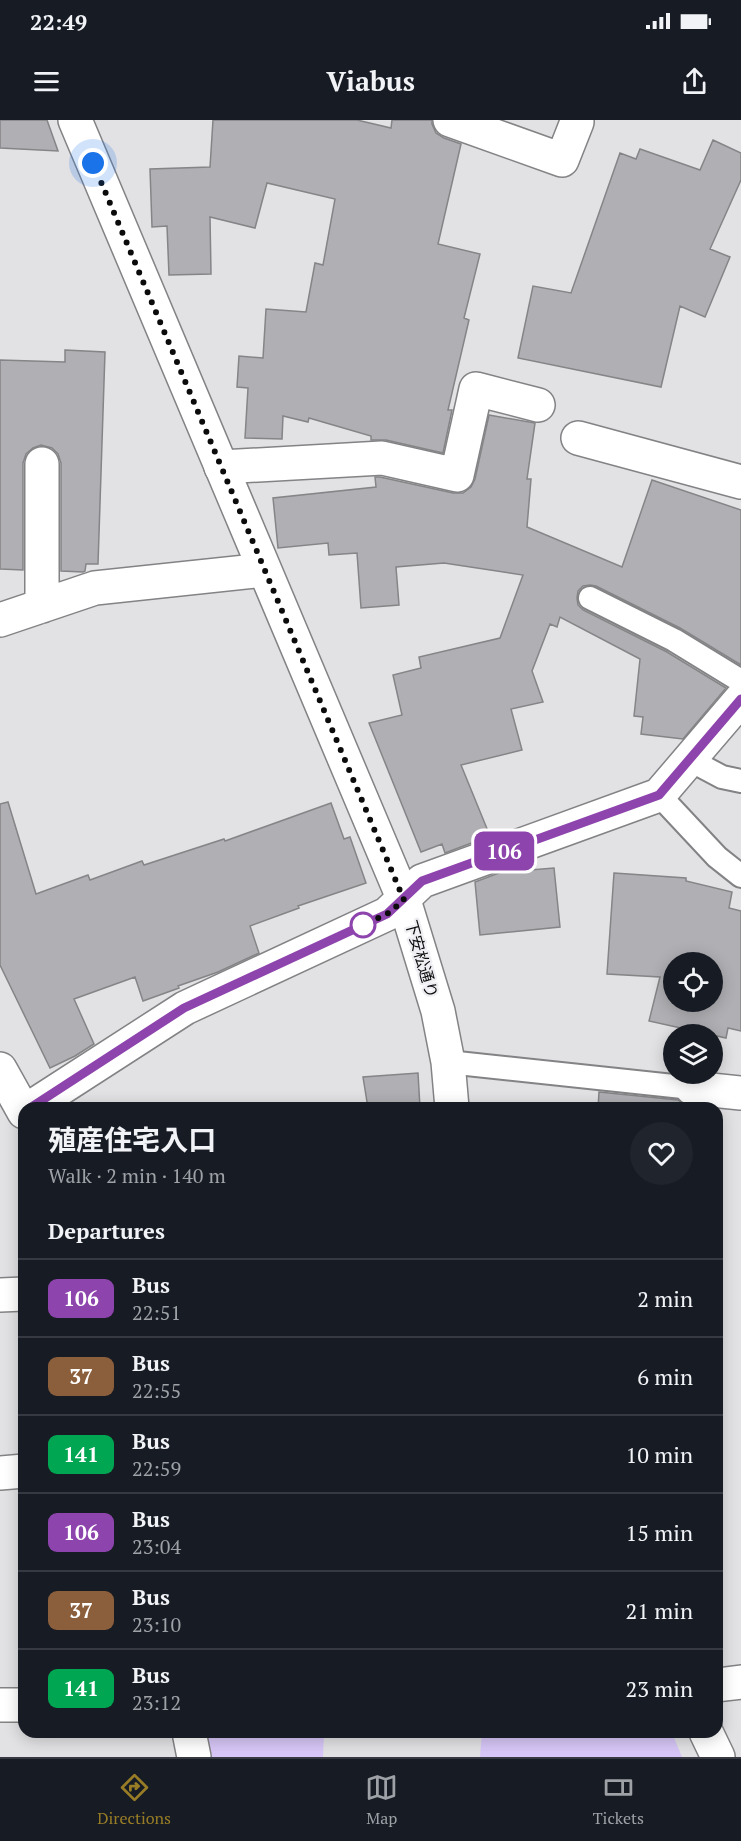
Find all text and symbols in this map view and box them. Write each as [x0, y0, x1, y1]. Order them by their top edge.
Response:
text: 22:49 [30, 7, 87, 36]
text: Viabus [326, 63, 415, 99]
icon: menu [30, 65, 63, 98]
icon: share [678, 65, 711, 98]
your location [78, 148, 108, 178]
line badge: 106 [470, 832, 538, 870]
text: 106 [486, 837, 522, 865]
unlabelled marker [350, 912, 376, 938]
street label: 下安松通り [400, 918, 444, 1000]
map controls [663, 952, 723, 1084]
button: locate [663, 952, 723, 1012]
button: layers [663, 1024, 723, 1084]
text: 殖産住宅入口 [48, 1121, 216, 1158]
button: heart [630, 1122, 693, 1185]
text: Walk · 2 min · 140 m [48, 1162, 226, 1189]
text: Departures [48, 1216, 165, 1245]
text: Bus [132, 1270, 170, 1299]
text: 106 [63, 1284, 99, 1312]
text: 2 min [637, 1284, 693, 1313]
text: 22:51 [132, 1299, 181, 1326]
text: Bus [132, 1348, 170, 1377]
text: 37 [69, 1362, 93, 1390]
text: 6 min [637, 1362, 693, 1391]
text: 22:55 [132, 1377, 181, 1404]
text: Bus [132, 1426, 170, 1455]
text: 141 [63, 1440, 99, 1468]
text: 10 min [626, 1440, 693, 1469]
text: 22:59 [132, 1455, 181, 1482]
text: Bus [132, 1504, 170, 1533]
text: 106 [63, 1518, 99, 1546]
text: 15 min [626, 1518, 693, 1547]
text: 23:04 [132, 1533, 181, 1560]
text: Bus [132, 1582, 170, 1611]
text: 37 [69, 1596, 93, 1624]
text: 21 min [626, 1596, 693, 1625]
text: 23:10 [132, 1611, 181, 1638]
text: Bus [132, 1660, 170, 1689]
text: 141 [63, 1674, 99, 1702]
text: 23 min [626, 1674, 693, 1703]
text: 23:12 [132, 1689, 181, 1716]
tab: Directions [97, 1771, 171, 1829]
tab: Map [365, 1771, 398, 1829]
tab: Tickets [593, 1771, 644, 1829]

